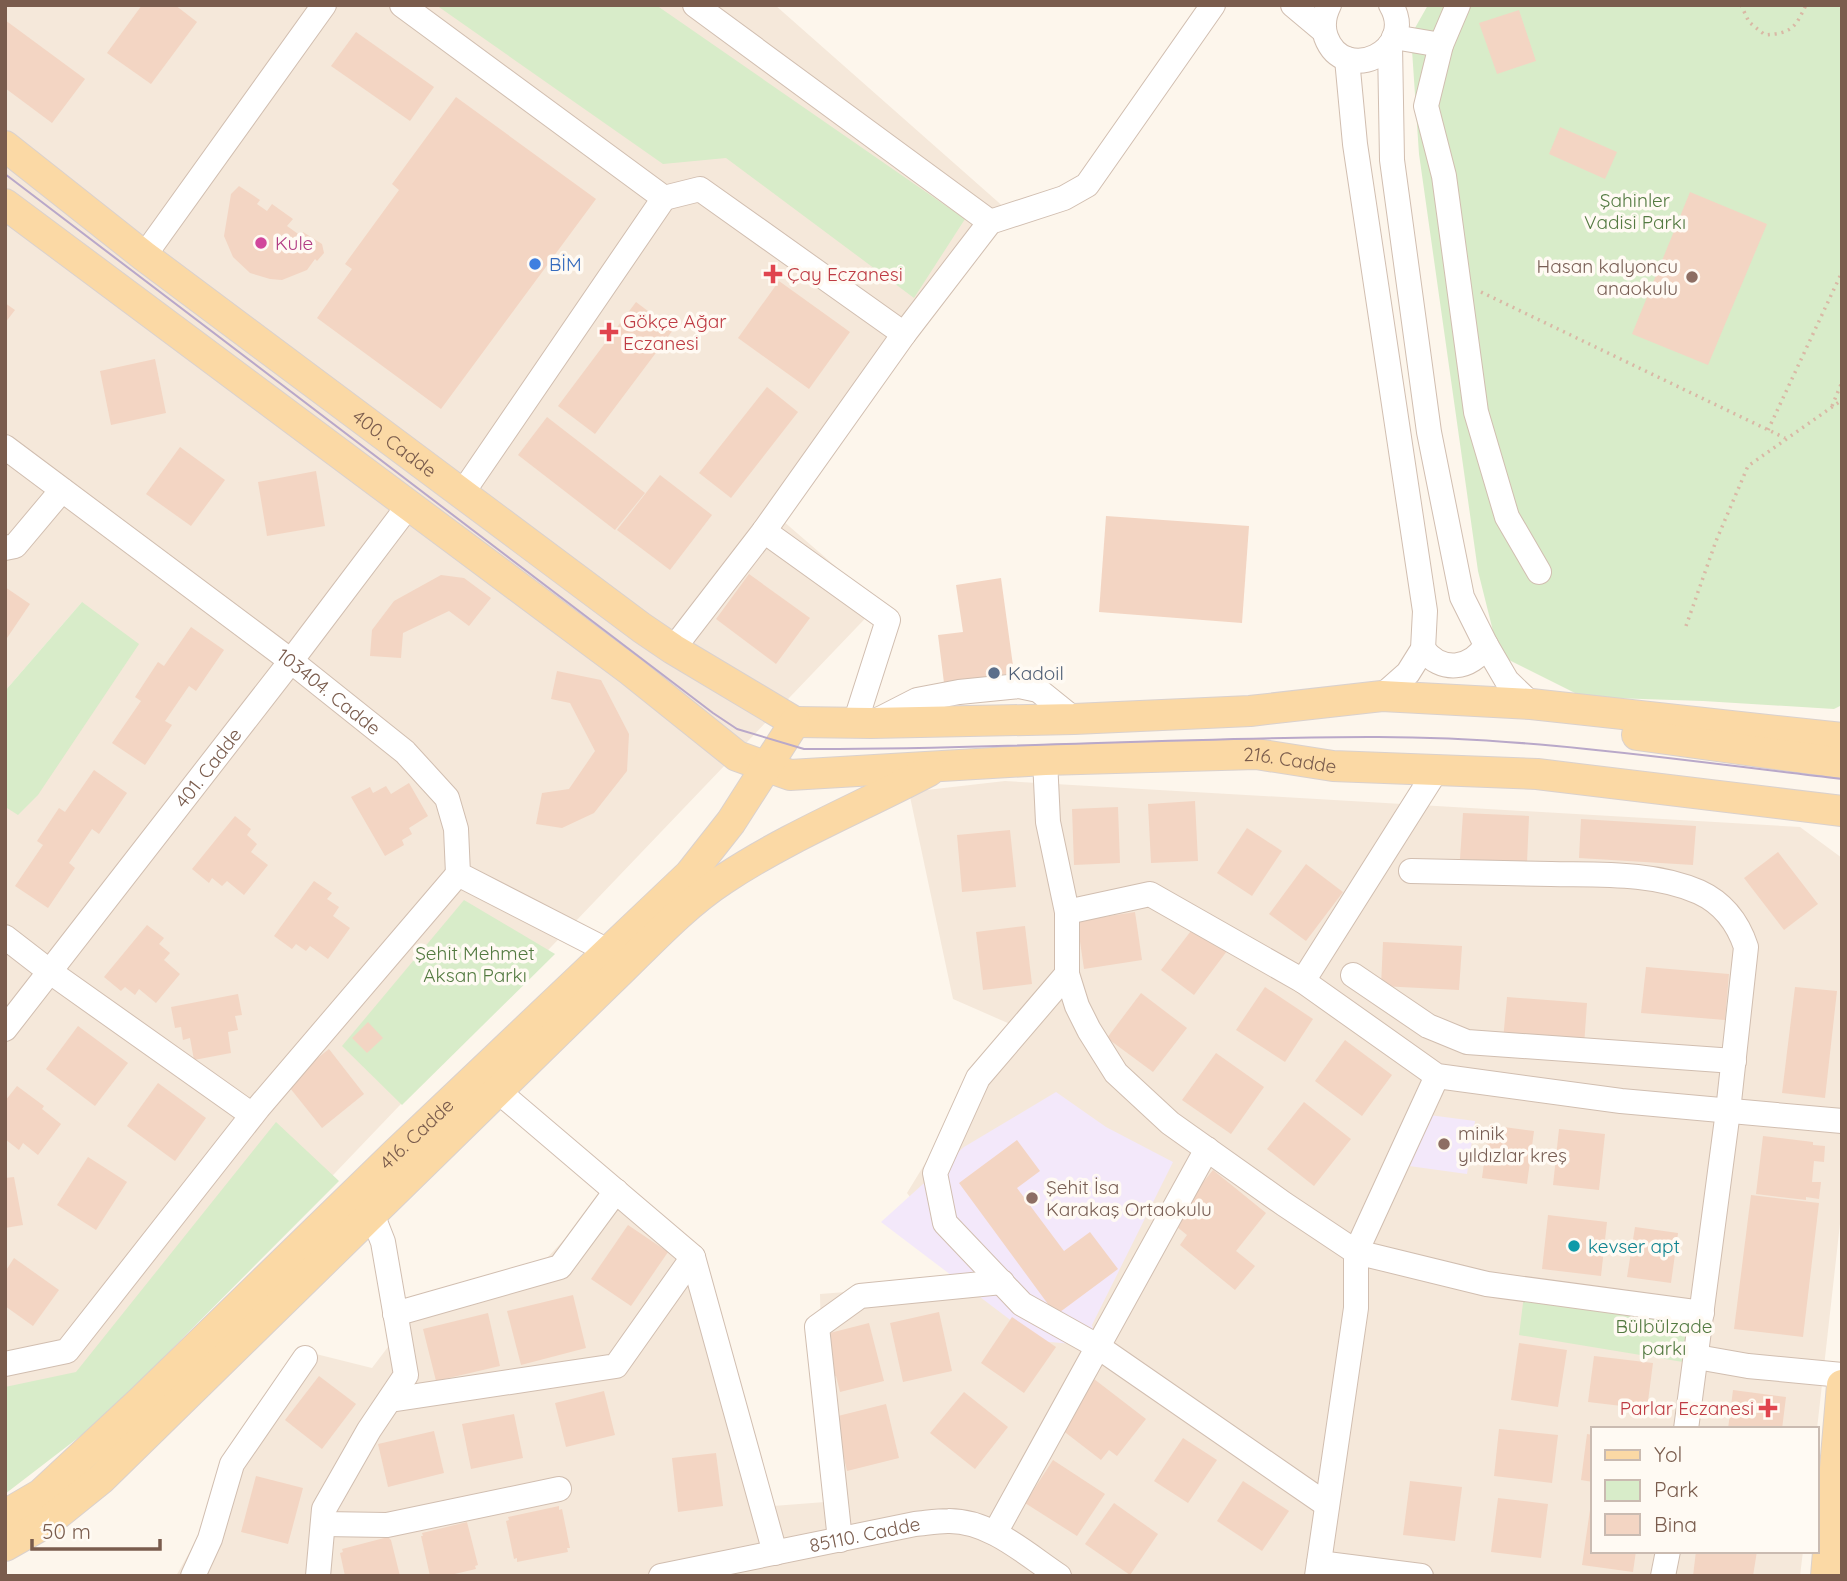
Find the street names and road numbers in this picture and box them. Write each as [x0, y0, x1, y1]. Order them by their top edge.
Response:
street label: 400. Cadde [348, 404, 441, 482]
street label: 103404. Cadde [272, 643, 386, 740]
street label: 401. Cadde [170, 723, 247, 812]
street label: 216. Cadde [1243, 742, 1338, 778]
street label: 416. Cadde [374, 1093, 459, 1175]
street label: 85110. Cadde [807, 1511, 922, 1557]

